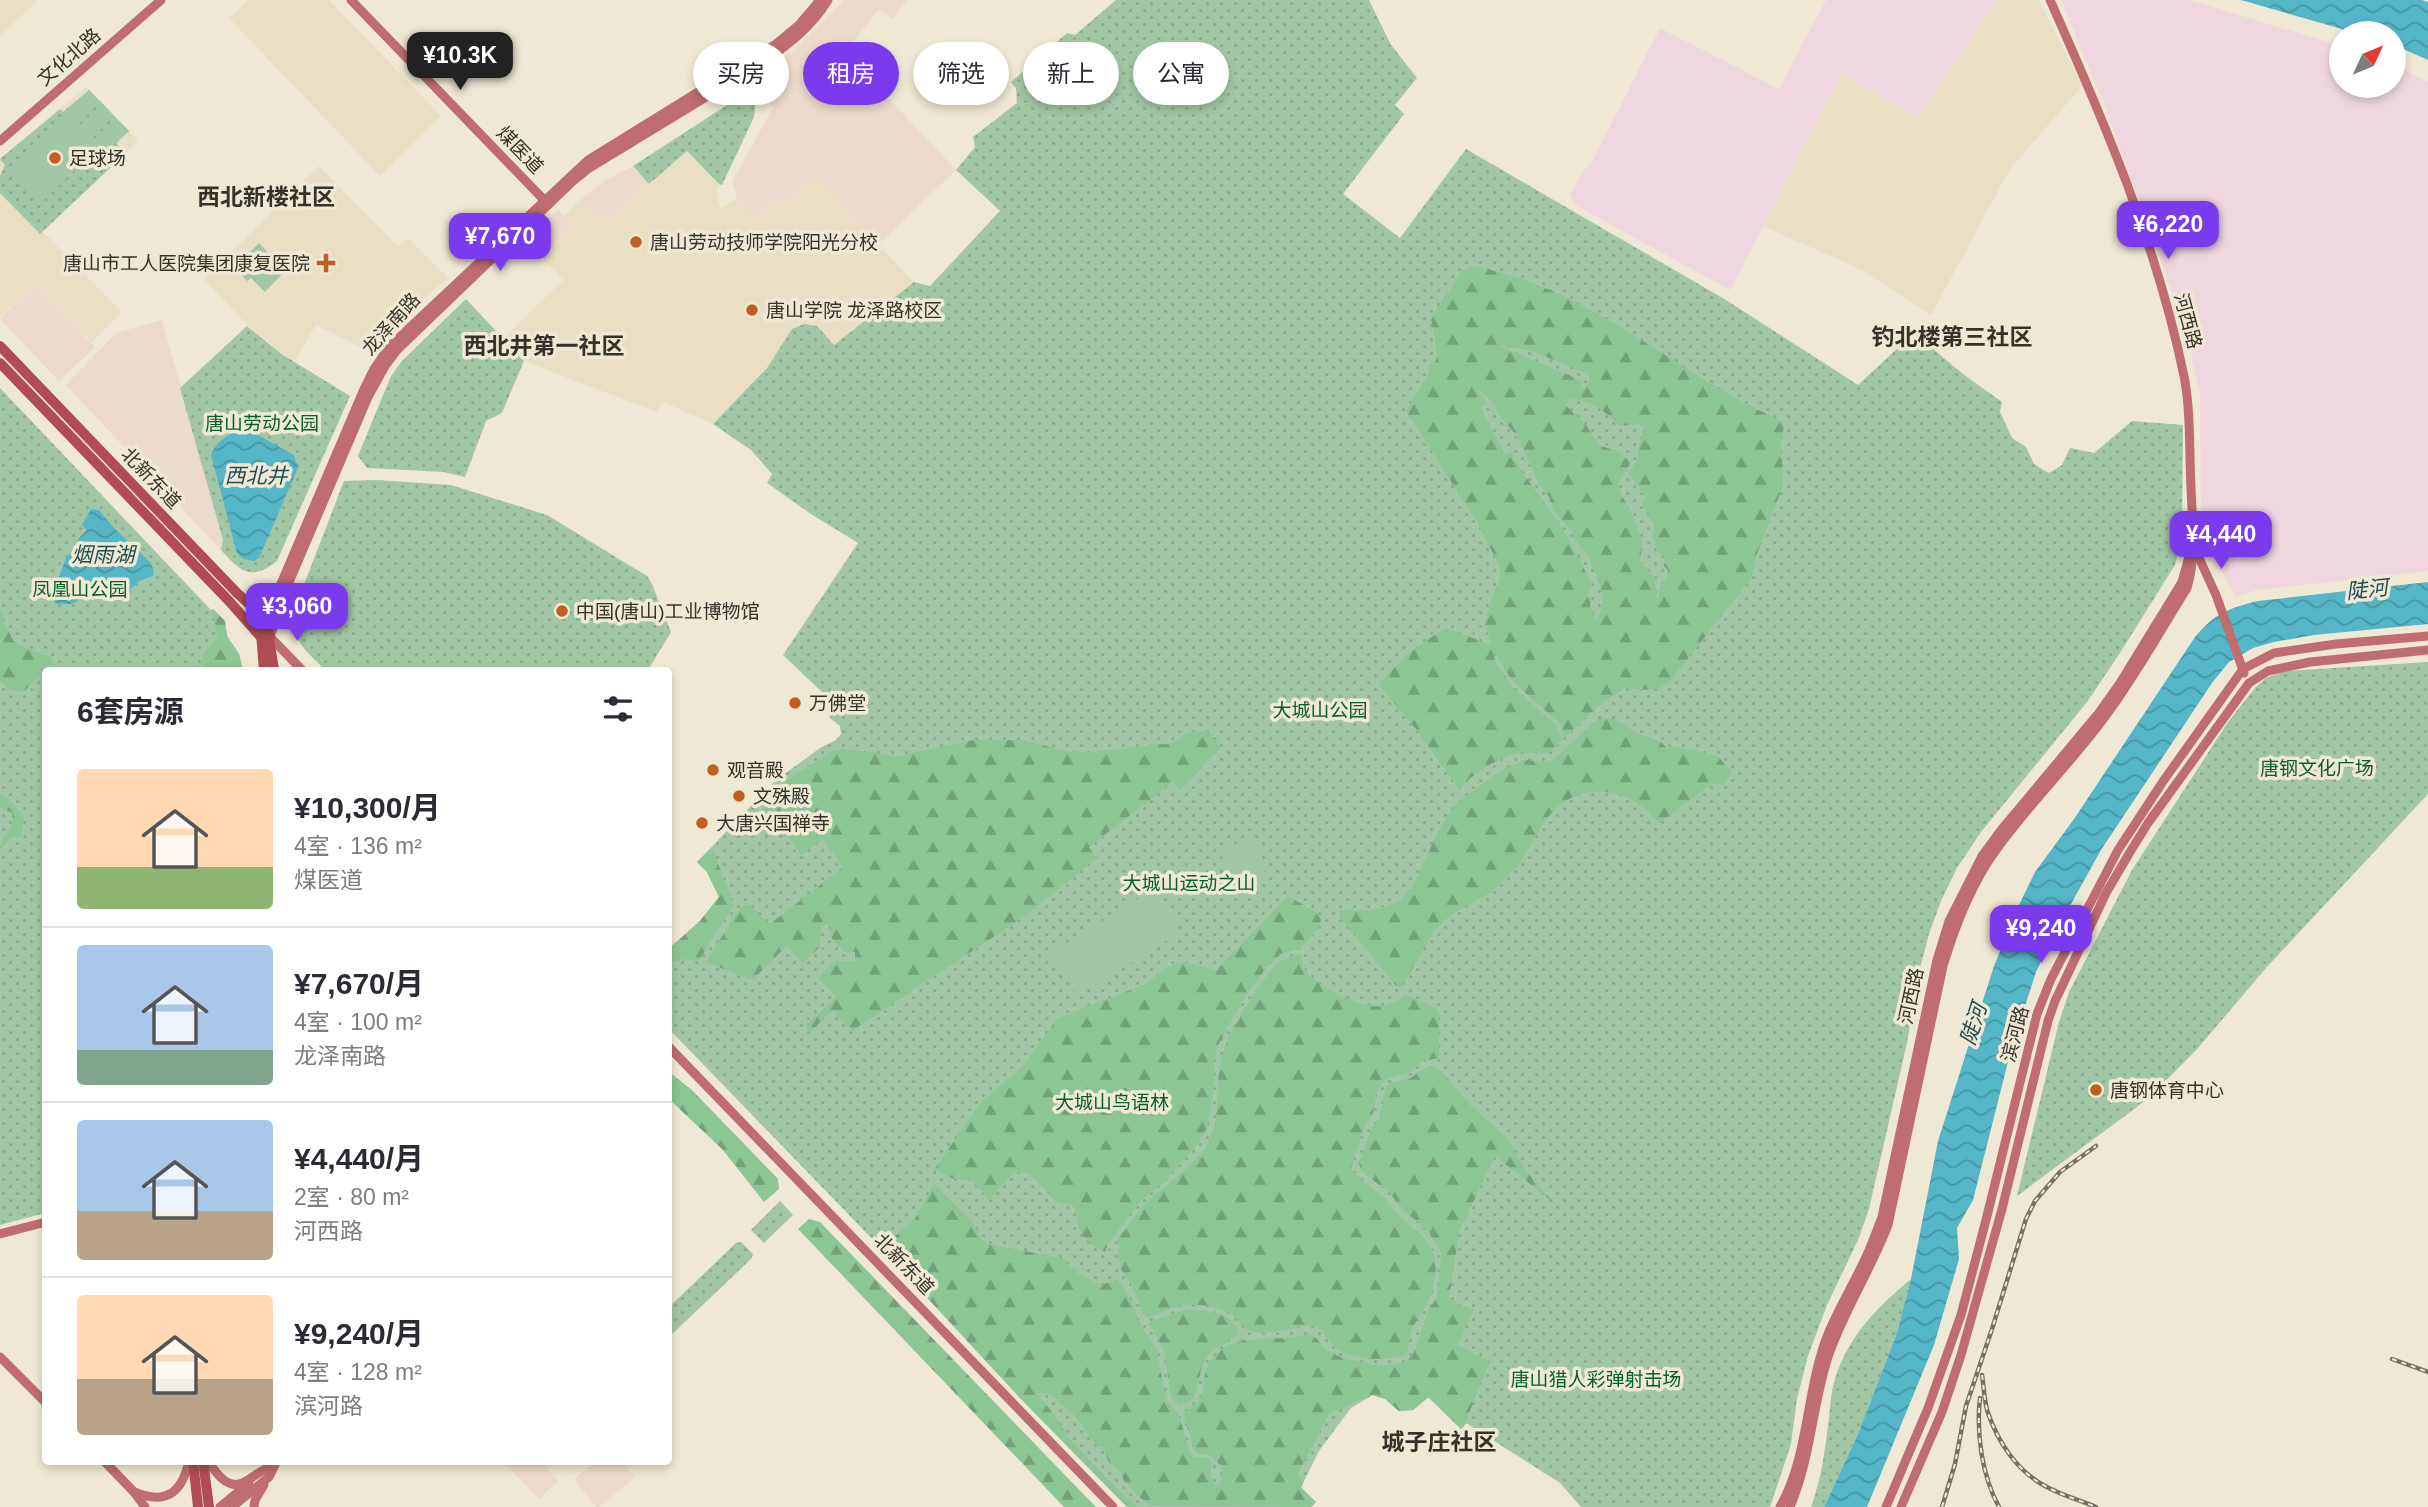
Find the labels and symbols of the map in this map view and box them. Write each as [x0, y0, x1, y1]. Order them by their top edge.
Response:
north arrow [2329, 21, 2406, 98]
street label: 文化北路 [33, 24, 105, 90]
pin: ¥10.3K [403, 32, 517, 92]
street label: 煤医道 [493, 122, 547, 178]
place label: 足球场 [69, 148, 126, 169]
marker: 足球场 [47, 150, 63, 166]
district label: 西北新楼社区 [197, 184, 335, 210]
pin: ¥6,220 [2111, 202, 2225, 261]
pin: ¥7,670 [443, 214, 557, 273]
place label: 唐山劳动技师学院阳光分校 [650, 232, 878, 253]
marker: 唐山劳动技师学院阳光分校 [628, 234, 644, 250]
place label: 唐山市工人医院集团康复医院 [63, 253, 310, 274]
marker: 唐山市工人医院集团康复医院 [316, 253, 336, 273]
street label: 龙泽南路 [358, 289, 424, 359]
street label: 河西路 [2170, 291, 2206, 351]
place label: 唐山学院 龙泽路校区 [766, 300, 942, 321]
marker: 唐山学院 龙泽路校区 [744, 302, 760, 318]
district label: 钓北楼第三社区 [1872, 324, 2033, 350]
district label: 西北井第一社区 [464, 333, 625, 359]
park label: 唐山劳动公园 [205, 413, 319, 434]
street label: 北新东道 [117, 443, 185, 513]
water label: 西北井 [225, 464, 289, 487]
pin: ¥4,440 [2164, 512, 2278, 571]
water label: 烟雨湖 [72, 543, 137, 566]
water label: 陡河 [2345, 575, 2393, 603]
park label: 凤凰山公园 [32, 579, 128, 600]
pin: ¥3,060 [240, 584, 354, 643]
place label: 中国(唐山)工业博物馆 [576, 601, 760, 622]
marker: 中国(唐山)工业博物馆 [554, 603, 570, 619]
place label: 万佛堂 [809, 693, 866, 714]
marker: 万佛堂 [787, 695, 803, 711]
park label: 大城山公园 [1272, 700, 1368, 721]
park label: 唐钢文化广场 [2260, 758, 2374, 779]
place label: 观音殿 [727, 760, 784, 781]
marker: 观音殿 [705, 762, 721, 778]
place label: 文殊殿 [753, 786, 810, 807]
marker: 文殊殿 [731, 788, 747, 804]
place label: 大唐兴国禅寺 [716, 813, 830, 834]
marker: 大唐兴国禅寺 [694, 815, 710, 831]
park label: 大城山运动之山 [1122, 873, 1256, 894]
pin: ¥9,240 [1984, 906, 2098, 965]
street label: 河西路 [1895, 966, 1927, 1026]
water label: 陡河 [1956, 997, 1992, 1048]
street label: 滨河路 [1997, 1004, 2033, 1064]
place label: 唐钢体育中心 [2110, 1080, 2224, 1101]
marker: 唐钢体育中心 [2088, 1082, 2104, 1098]
park label: 大城山鸟语林 [1055, 1092, 1169, 1113]
street label: 北新东道 [870, 1229, 938, 1299]
park label: 唐山猎人彩弹射击场 [1510, 1369, 1682, 1390]
district label: 城子庄社区 [1382, 1429, 1497, 1455]

